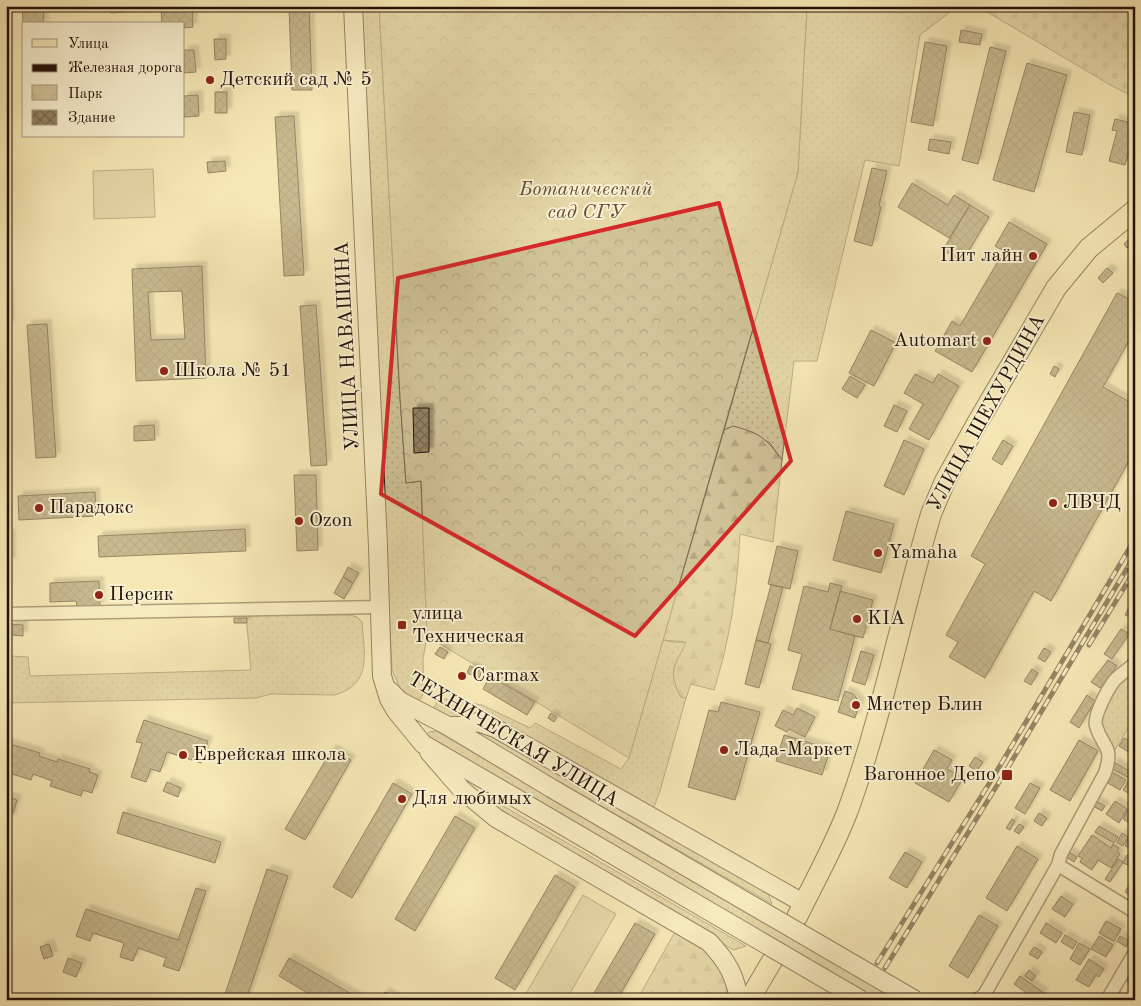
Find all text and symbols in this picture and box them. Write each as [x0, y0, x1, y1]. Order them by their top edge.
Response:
legend [22, 22, 185, 138]
text: Улица [68, 37, 109, 52]
text: Железная дорога [68, 61, 183, 76]
place label: Детский сад № 5 [220, 70, 372, 90]
marker: Детский сад № 5 [204, 74, 216, 86]
text: Парк [68, 87, 103, 102]
text: Здание [68, 111, 115, 126]
park label: Ботанический сад СГУ [518, 180, 653, 223]
street label: УЛИЦА НАВАШИНА [333, 241, 363, 451]
place label: Пит лайн [940, 246, 1023, 266]
marker: Пит лайн [1027, 250, 1039, 262]
street label: УЛИЦА ШЕХУРДИНА [925, 311, 1049, 515]
place label: Automart [893, 331, 977, 351]
marker: Automart [981, 335, 993, 347]
place label: Школа № 51 [174, 361, 292, 381]
marker: Школа № 51 [158, 365, 170, 377]
place label: ЛВЧД [1063, 493, 1121, 513]
marker: ЛВЧД [1047, 497, 1059, 509]
place label: Парадокс [49, 498, 134, 518]
marker: Парадокс [33, 502, 45, 514]
place label: Ozon [309, 511, 353, 531]
marker: Ozon [293, 515, 305, 527]
place label: Yamaha [888, 543, 958, 563]
marker: Yamaha [872, 547, 884, 559]
place label: Персик [109, 585, 174, 605]
marker: Персик [93, 589, 105, 601]
place label: улица Техническая [412, 604, 524, 647]
place label: KIA [867, 609, 905, 629]
marker: KIA [851, 613, 863, 625]
marker: улица Техническая [396, 619, 408, 631]
place label: Carmax [472, 666, 540, 686]
street label: ТЕХНИЧЕСКАЯ УЛИЦА [404, 669, 622, 811]
marker: Carmax [456, 670, 468, 682]
place label: Мистер Блин [866, 695, 983, 715]
marker: Мистер Блин [850, 699, 862, 711]
place label: Лада-Маркет [734, 740, 852, 760]
marker: Лада-Маркет [718, 744, 730, 756]
place label: Еврейская школа [193, 745, 347, 765]
marker: Еврейская школа [177, 749, 189, 761]
place label: Вагонное Депо [863, 765, 996, 785]
marker: Вагонное Депо [1000, 768, 1014, 782]
place label: Для любимых [412, 789, 532, 809]
marker: Для любимых [396, 793, 408, 805]

